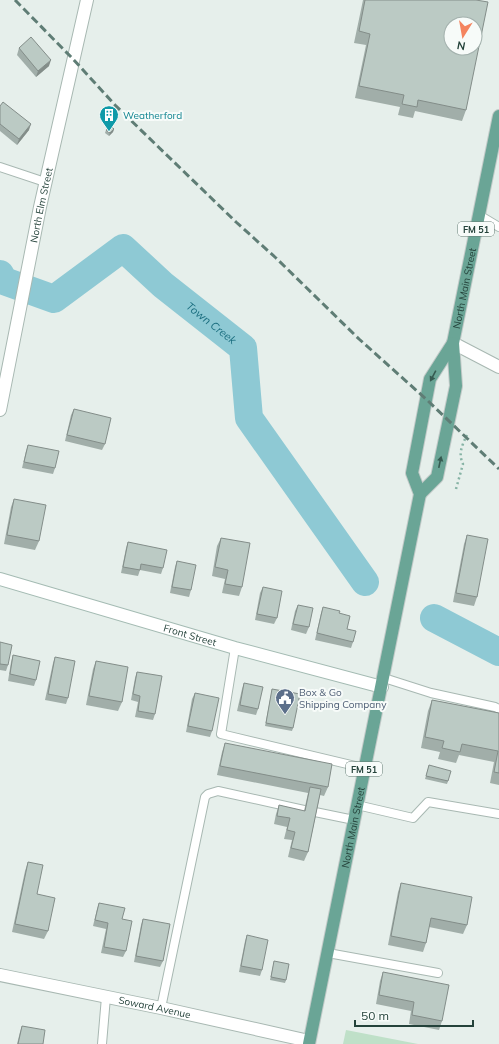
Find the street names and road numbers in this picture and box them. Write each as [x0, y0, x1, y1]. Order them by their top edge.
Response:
street label: North Elm Street [27, 166, 55, 244]
road number: FM 51 [458, 222, 494, 236]
street label: North Main Street [450, 246, 479, 330]
street label: Front Street [162, 621, 218, 649]
road number: FM 51 [346, 762, 382, 776]
street label: North Main Street [338, 785, 367, 869]
street label: Soward Avenue [117, 993, 192, 1021]

